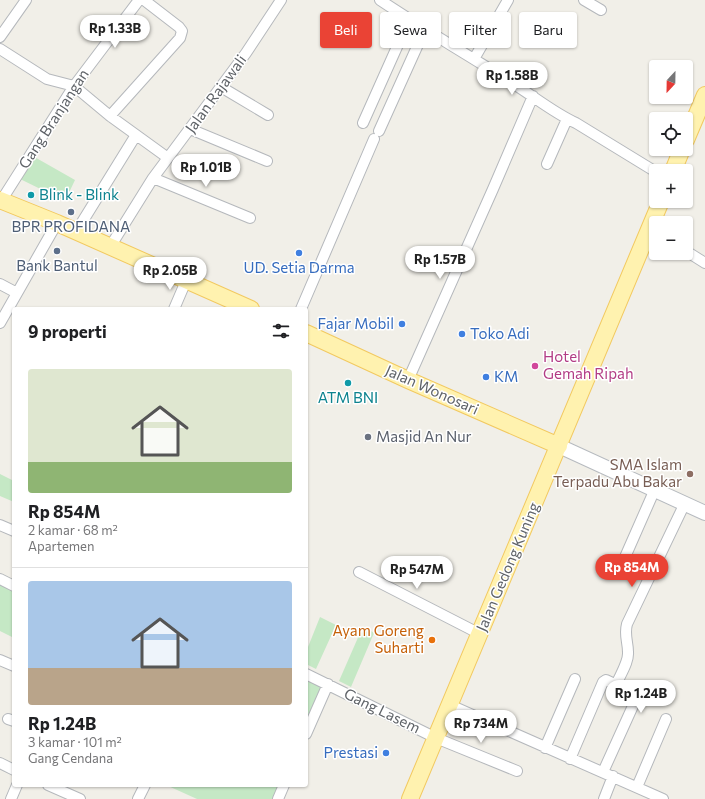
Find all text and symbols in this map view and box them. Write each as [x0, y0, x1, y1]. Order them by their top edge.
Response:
chip: Beli [320, 12, 372, 48]
chip: Sewa [380, 12, 441, 48]
chip: Filter [449, 12, 511, 48]
chip: Baru [519, 12, 577, 48]
pin: Rp 1.33B [74, 15, 156, 49]
text: Rp 1.33B [89, 20, 141, 36]
street label: Jalan Rajawali [181, 51, 250, 136]
north arrow [649, 60, 693, 104]
map controls [649, 60, 693, 260]
pin: Rp 1.58B [471, 62, 553, 96]
street label: Gang Branjangan [14, 65, 92, 172]
text: Rp 1.58B [486, 67, 538, 83]
button: locate [649, 112, 693, 156]
pin: Rp 1.01B [165, 154, 247, 188]
text: Rp 1.01B [180, 159, 232, 175]
button: + [649, 164, 693, 208]
place label: Blink - Blink [39, 185, 119, 203]
marker: Blink - Blink [26, 190, 36, 200]
marker: BPR PROFIDANA [66, 207, 76, 217]
button: − [649, 216, 693, 260]
place label: BPR PROFIDANA [12, 217, 130, 235]
marker: Bank Bantul [52, 246, 62, 256]
pin: Rp 1.57B [399, 246, 481, 280]
marker: UD. Setia Darma [294, 248, 304, 258]
text: Rp 1.57B [414, 251, 466, 267]
place label: Bank Bantul [16, 256, 98, 274]
pin: Rp 2.05B [129, 257, 211, 291]
place label: UD. Setia Darma [243, 258, 355, 276]
text: Rp 2.05B [143, 262, 197, 278]
place label: Fajar Mobil [317, 314, 394, 332]
marker: Fajar Mobil [397, 319, 407, 329]
icon: filters [270, 320, 292, 342]
text: 9 properti [28, 321, 107, 342]
place label: Toko Adi [470, 324, 530, 342]
marker: Toko Adi [457, 329, 467, 339]
place label: Hotel Gemah Ripah [543, 347, 634, 382]
street label: Jalan Wonosari [383, 360, 482, 418]
marker: Hotel Gemah Ripah [530, 361, 540, 371]
place label: KM [494, 367, 518, 385]
marker: KM [481, 372, 491, 382]
marker: ATM BNI [343, 378, 353, 388]
place label: ATM BNI [318, 388, 378, 406]
icon: home [124, 395, 196, 467]
place label: Masjid An Nur [376, 427, 472, 445]
marker: Masjid An Nur [363, 432, 373, 442]
place label: SMA Islam Terpadu Abu Bakar [553, 455, 682, 490]
marker: SMA Islam Terpadu Abu Bakar [685, 469, 695, 479]
street label: Jalan Gedong Kuning [472, 499, 542, 634]
text: Rp 854M [28, 501, 100, 522]
text: 2 kamar · 68 m² [28, 522, 118, 538]
text: Apartemen [28, 538, 94, 554]
pin: Rp 854M [595, 554, 669, 588]
pin: Rp 547M [380, 556, 454, 590]
text: Rp 854M [604, 559, 660, 575]
text: Rp 547M [390, 561, 444, 577]
icon: home [124, 607, 196, 679]
place label: Ayam Goreng Suharti [332, 621, 424, 656]
marker: Ayam Goreng Suharti [427, 635, 437, 645]
pin: Rp 1.24B [600, 680, 682, 714]
street label: Gang Lasem [341, 684, 424, 736]
text: Rp 1.24B [615, 685, 667, 701]
pin: Rp 734M [444, 710, 518, 744]
text: Rp 1.24B [28, 713, 96, 734]
text: Rp 734M [454, 715, 508, 731]
text: 3 kamar · 101 m² [28, 734, 122, 750]
place label: Prestasi [323, 743, 378, 761]
marker: Prestasi [381, 748, 391, 758]
text: Gang Cendana [28, 750, 113, 766]

